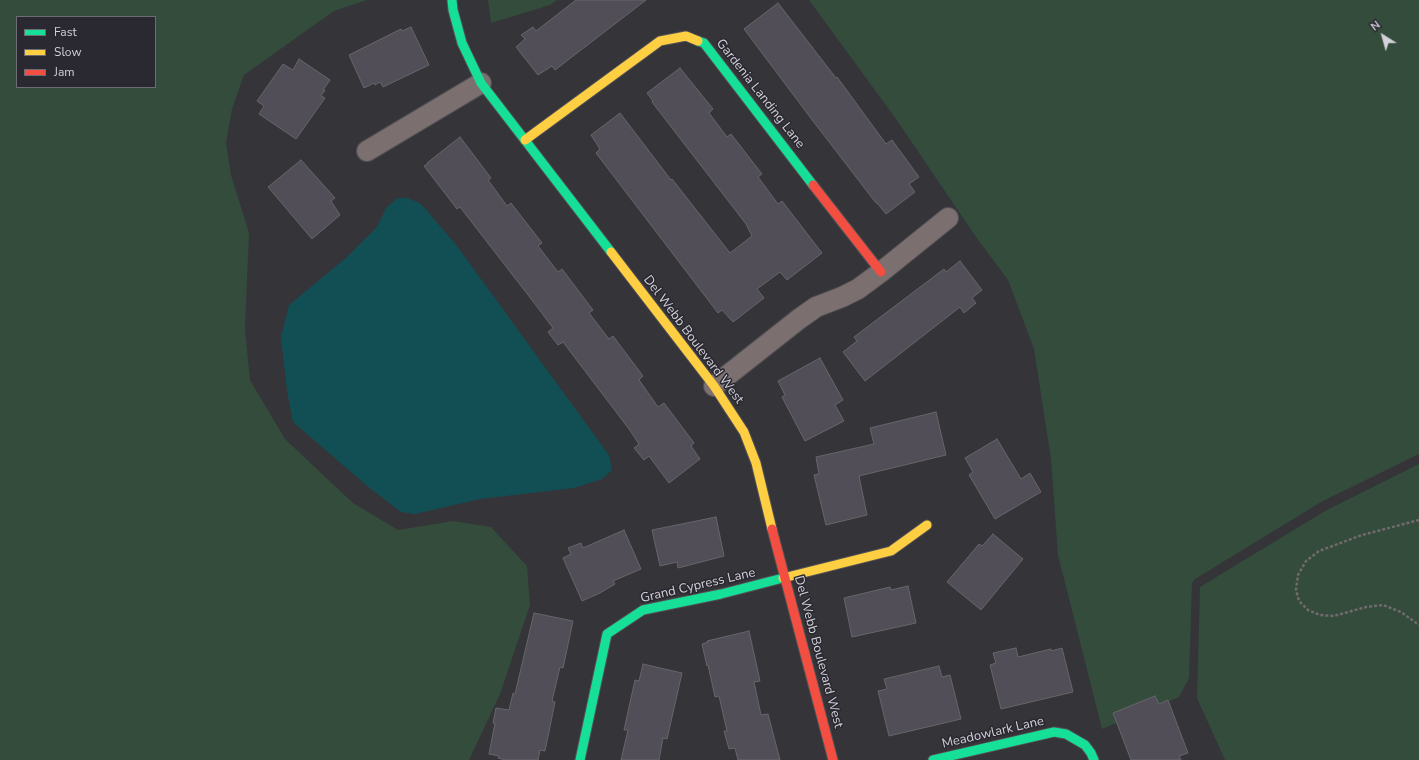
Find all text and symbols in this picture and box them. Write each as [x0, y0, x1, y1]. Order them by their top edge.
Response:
legend [16, 16, 156, 88]
north arrow [1363, 16, 1403, 56]
text: N [1368, 18, 1383, 34]
text: Fast [54, 24, 77, 40]
street label: Gardenia Landing Lane [712, 36, 808, 152]
text: Slow [54, 44, 82, 60]
text: Jam [54, 64, 75, 80]
street label: Del Webb Boulevard West [640, 273, 746, 407]
street label: Grand Cypress Lane [639, 565, 757, 607]
street label: Del Webb Boulevard West [790, 574, 846, 730]
street label: Meadowlark Lane [941, 714, 1045, 752]

